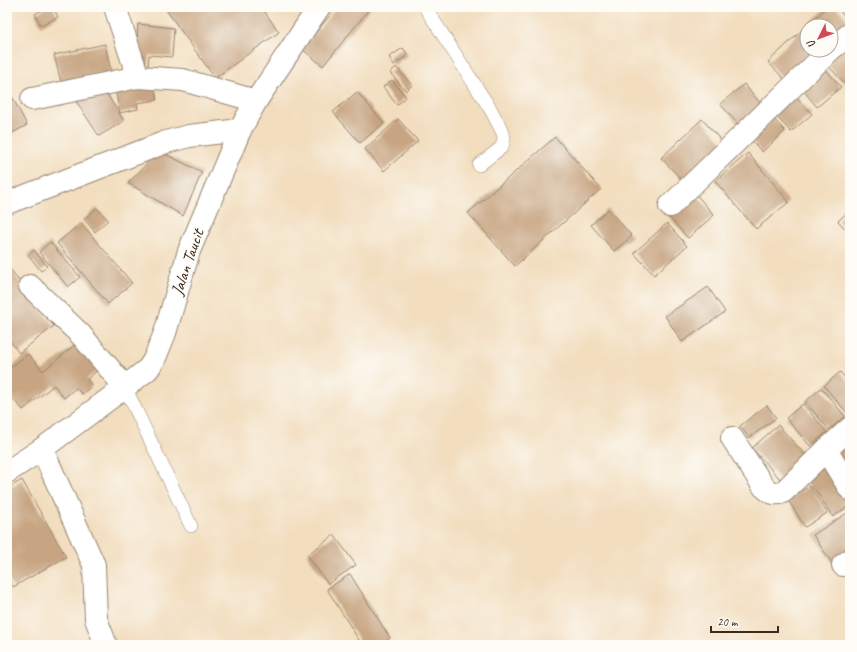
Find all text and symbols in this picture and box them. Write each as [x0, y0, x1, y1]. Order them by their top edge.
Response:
north arrow [799, 18, 839, 58]
text: U [803, 36, 819, 51]
street label: Jalan Taucit [166, 224, 209, 299]
scale bar [711, 608, 778, 634]
text: 20 m [717, 614, 739, 630]

